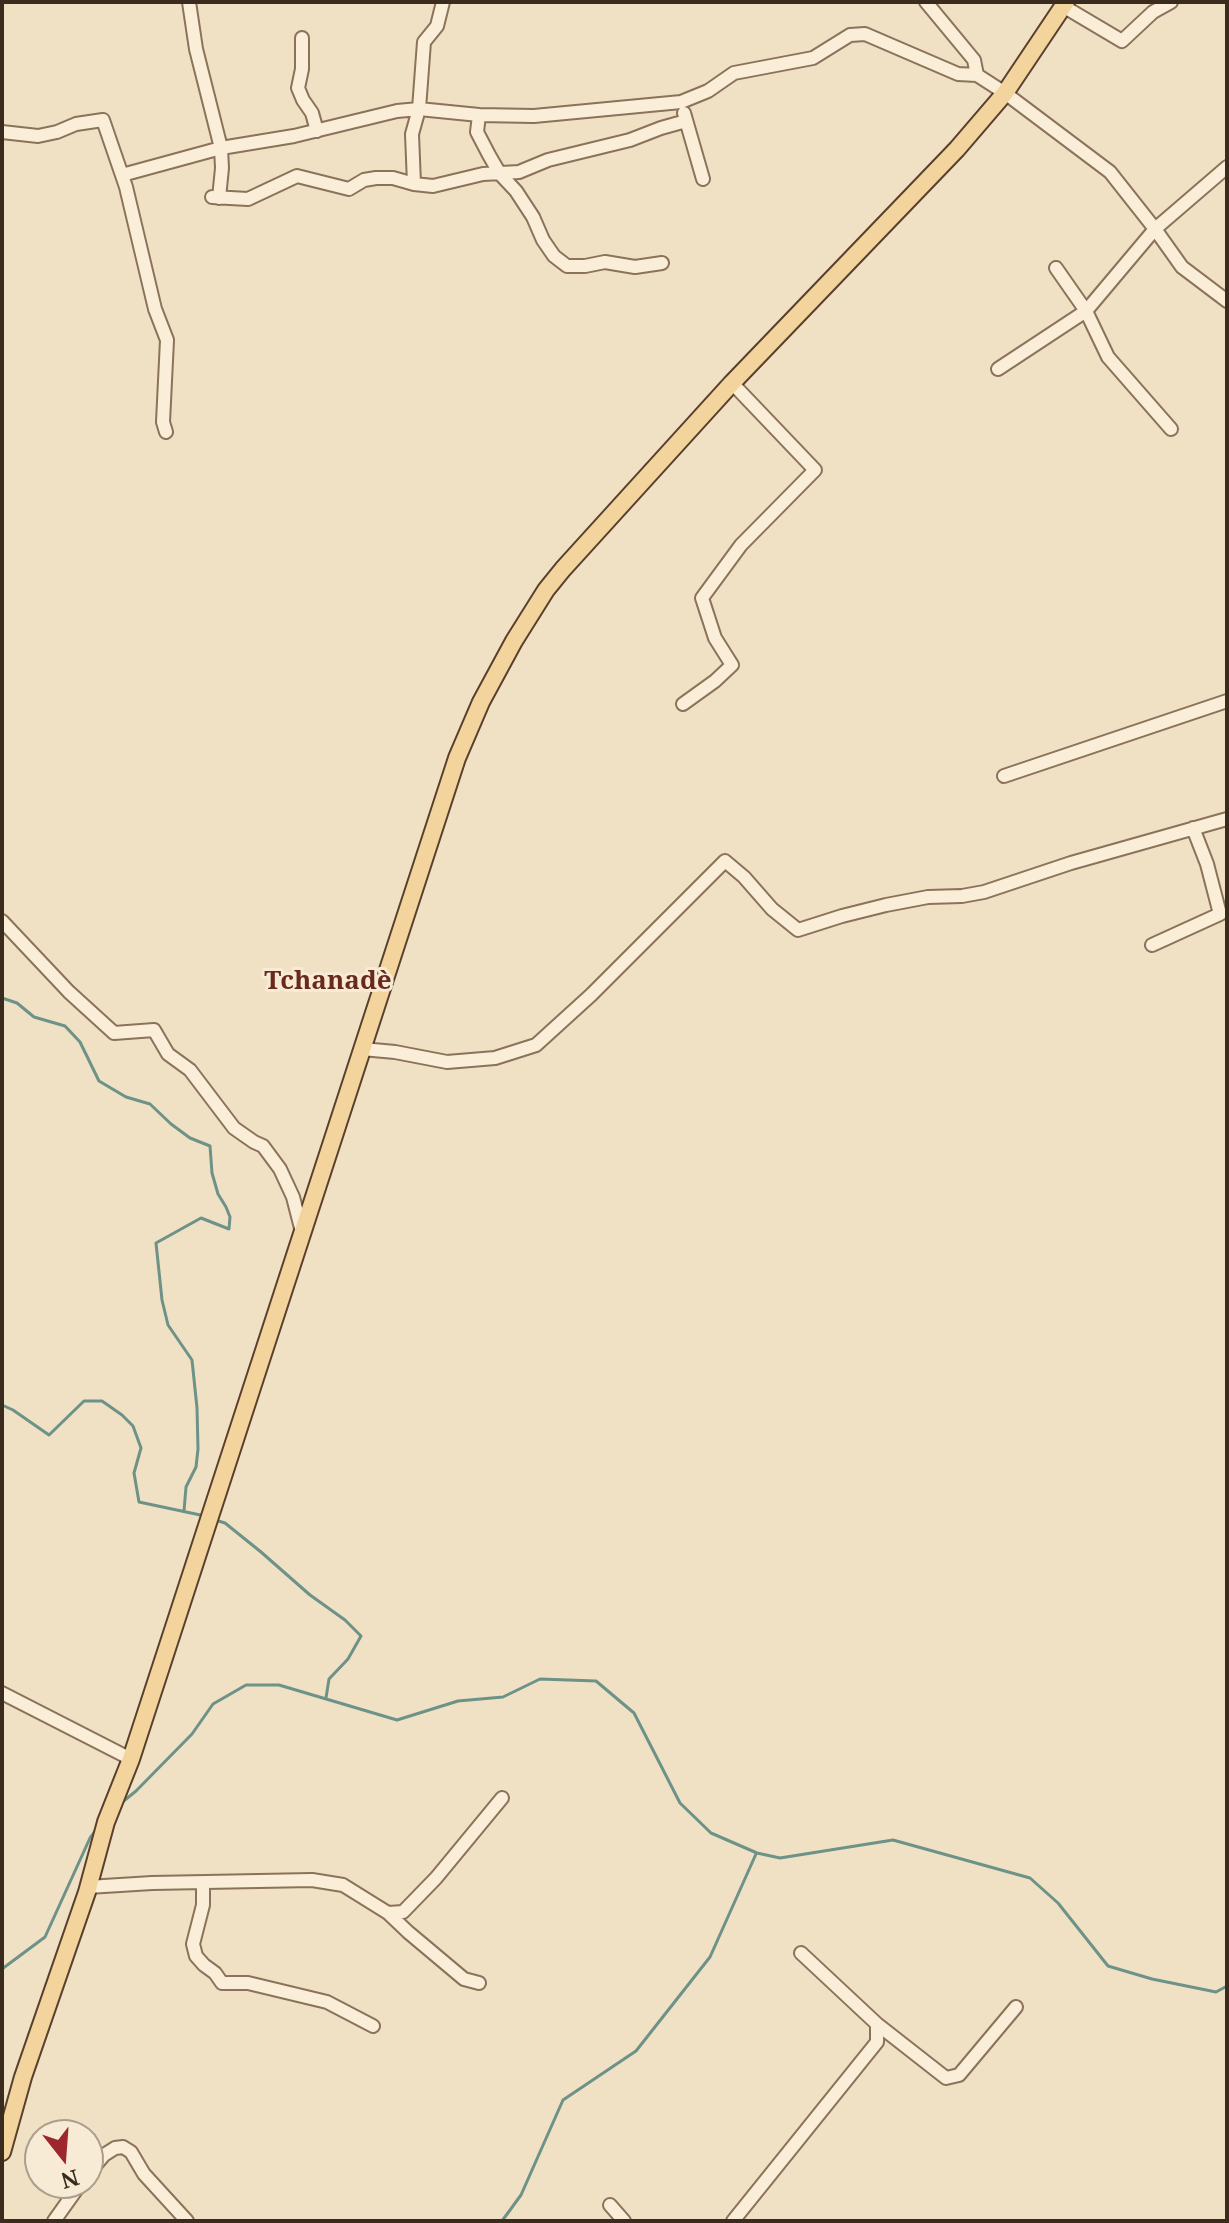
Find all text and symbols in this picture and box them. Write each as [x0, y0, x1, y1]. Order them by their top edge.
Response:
district label: Tchanadè [264, 966, 392, 998]
north arrow [24, 2119, 104, 2199]
text: N [58, 2163, 83, 2197]

